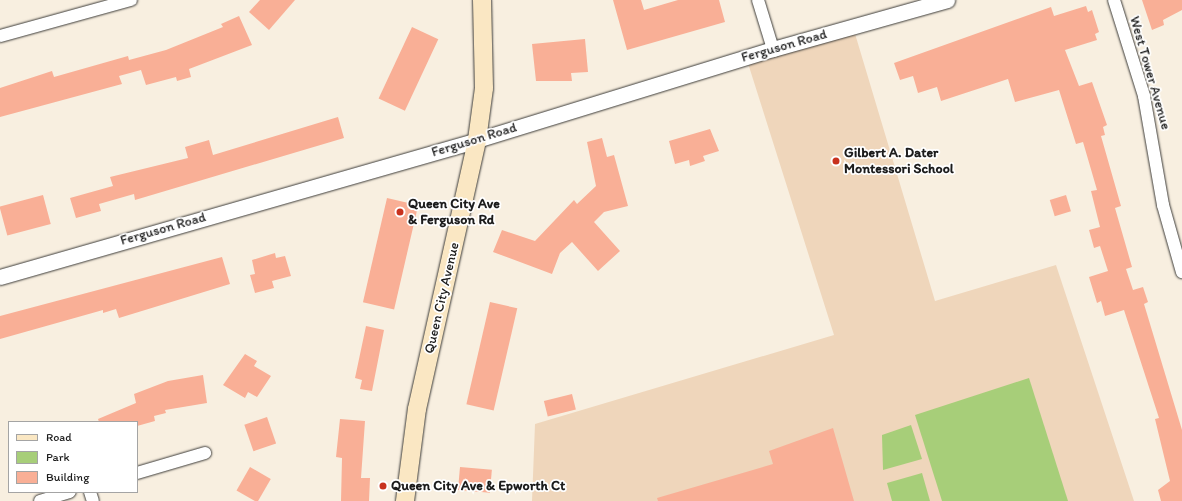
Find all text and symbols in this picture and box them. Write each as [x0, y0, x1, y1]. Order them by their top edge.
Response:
street label: West Tower Avenue [1126, 16, 1174, 130]
street label: Ferguson Road [739, 26, 829, 66]
street label: Ferguson Road [429, 119, 519, 161]
place label: Gilbert A. Dater Montessori School [844, 145, 953, 178]
marker: Gilbert A. Dater Montessori School [831, 156, 841, 166]
place label: Queen City Ave & Ferguson Rd [408, 196, 500, 228]
marker: Queen City Ave & Ferguson Rd [395, 207, 405, 217]
street label: Ferguson Road [118, 209, 208, 249]
street label: Queen City Avenue [421, 241, 463, 355]
legend [8, 421, 138, 493]
text: Road [46, 430, 72, 444]
text: Park [46, 450, 70, 464]
text: Building [46, 470, 89, 484]
place label: Queen City Ave & Epworth Ct [391, 478, 565, 494]
marker: Queen City Ave & Epworth Ct [378, 481, 388, 491]

